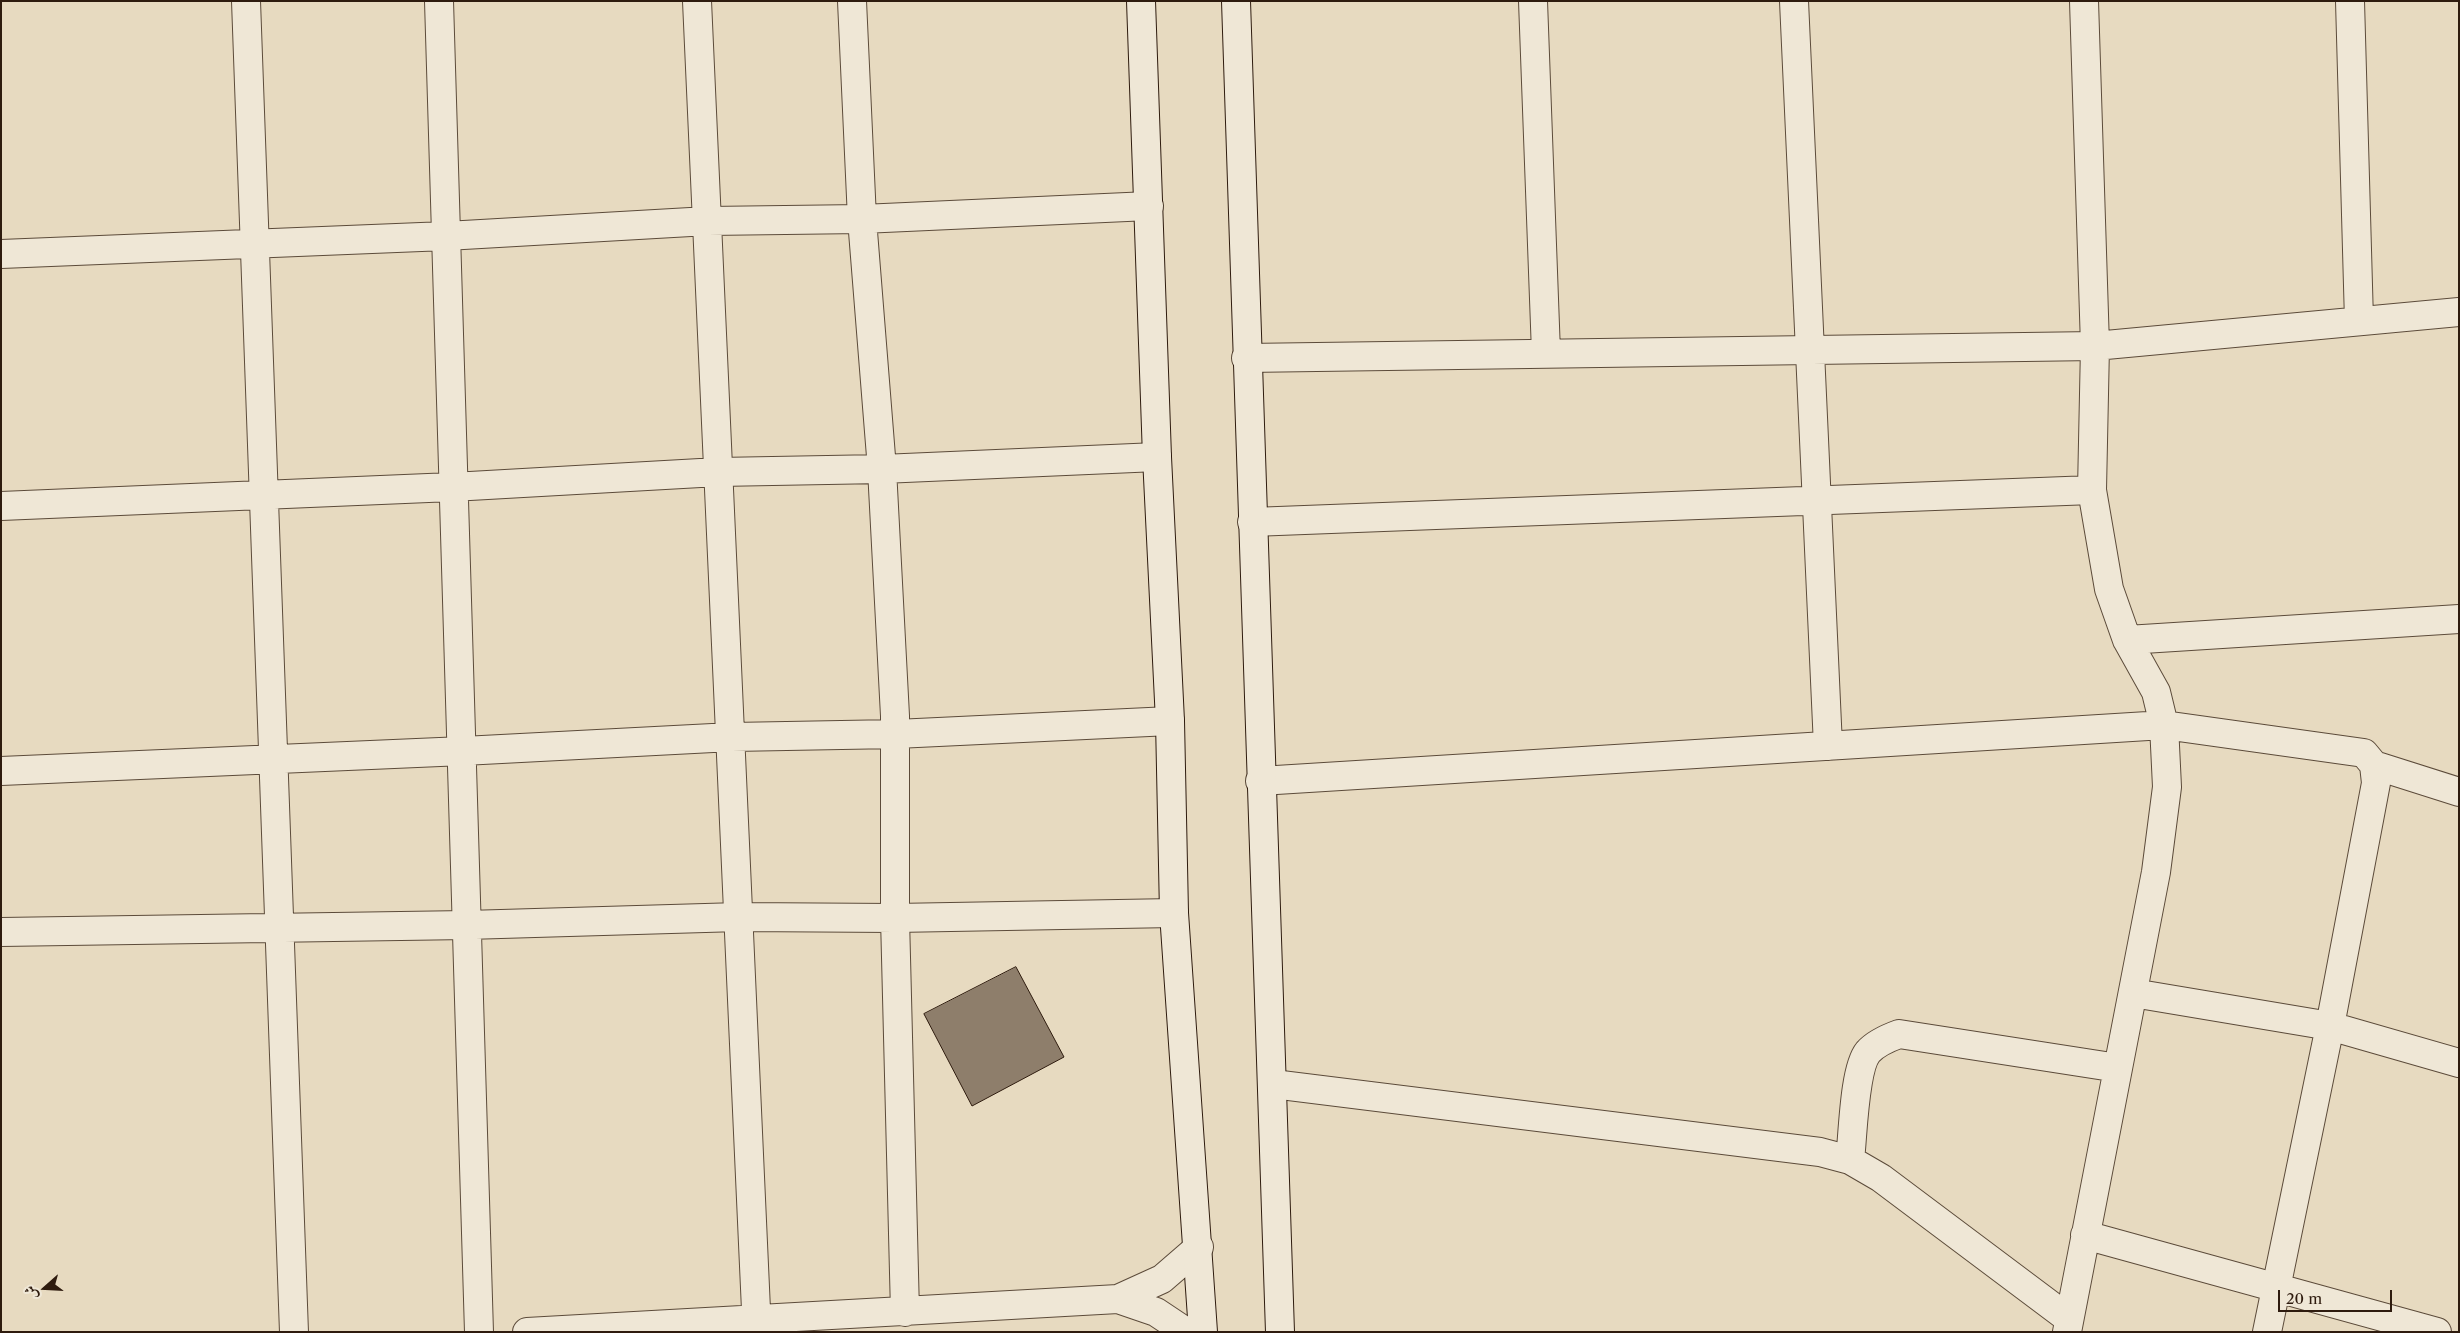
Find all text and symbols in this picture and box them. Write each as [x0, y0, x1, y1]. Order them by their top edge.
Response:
north arrow [20, 1263, 70, 1313]
scale bar [2280, 1280, 2394, 1312]
text: ش [20, 1283, 42, 1302]
text: 20 m [2286, 1289, 2322, 1308]

